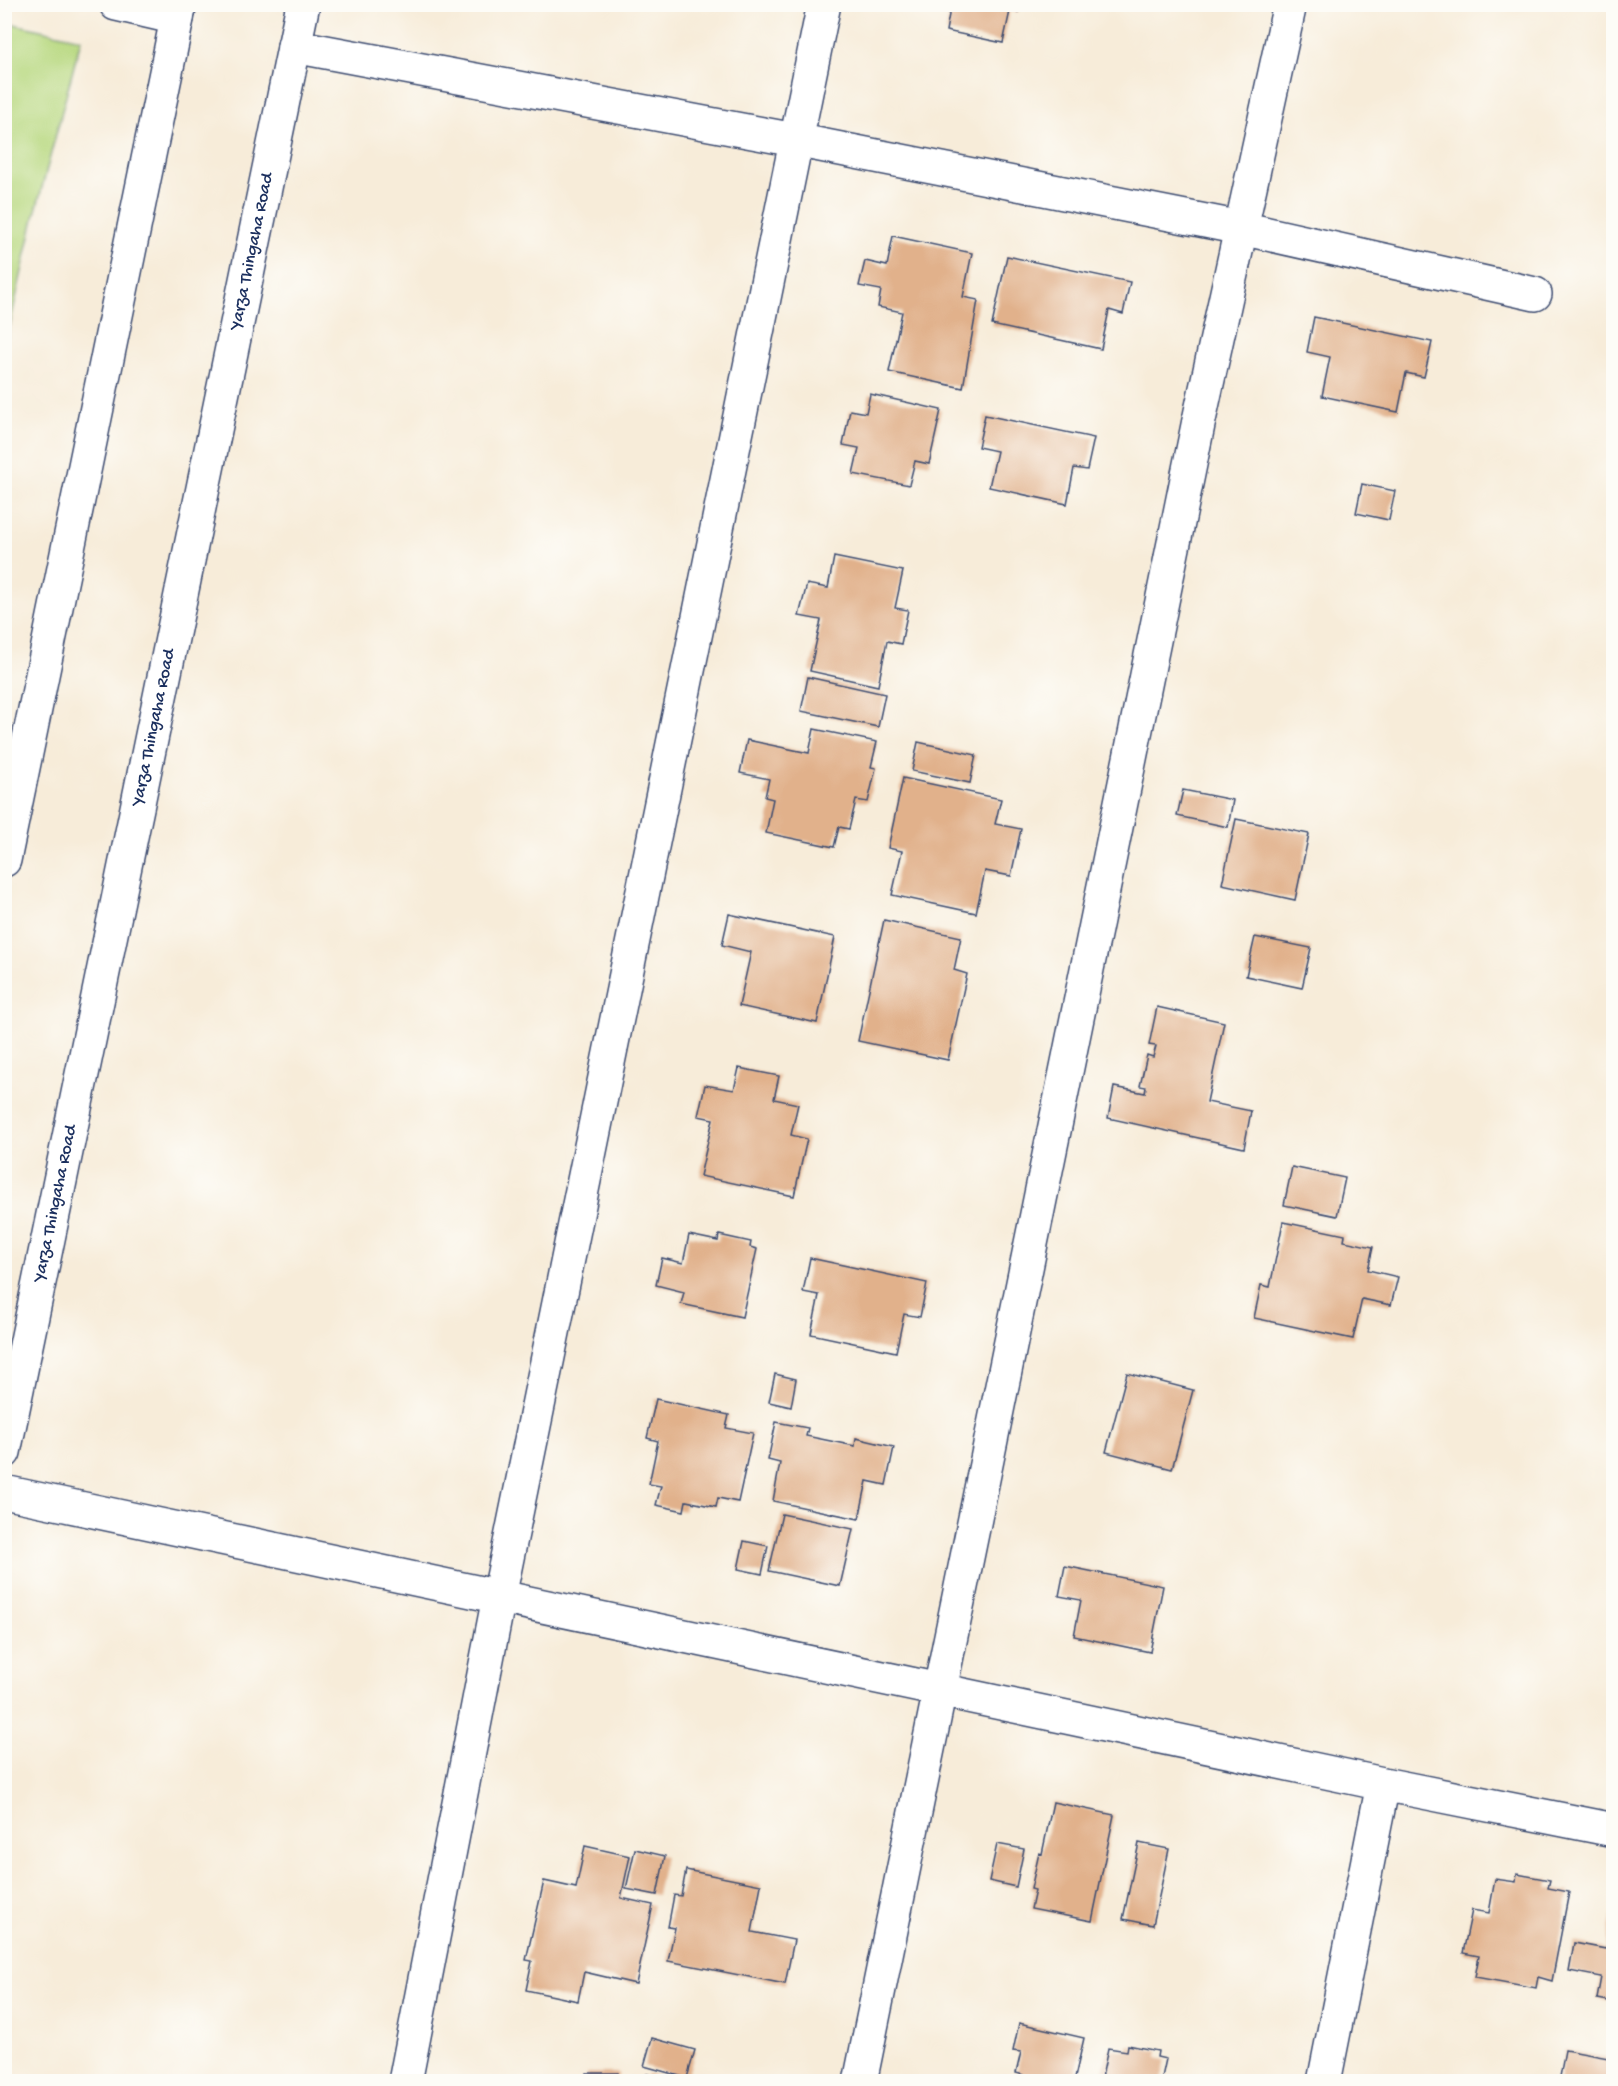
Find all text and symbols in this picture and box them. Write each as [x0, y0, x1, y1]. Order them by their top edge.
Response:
street label: Yarza Thingaha Road [225, 170, 279, 334]
street label: Yarza Thingaha Road [127, 646, 180, 809]
street label: Yarza Thingaha Road [29, 1122, 82, 1285]

